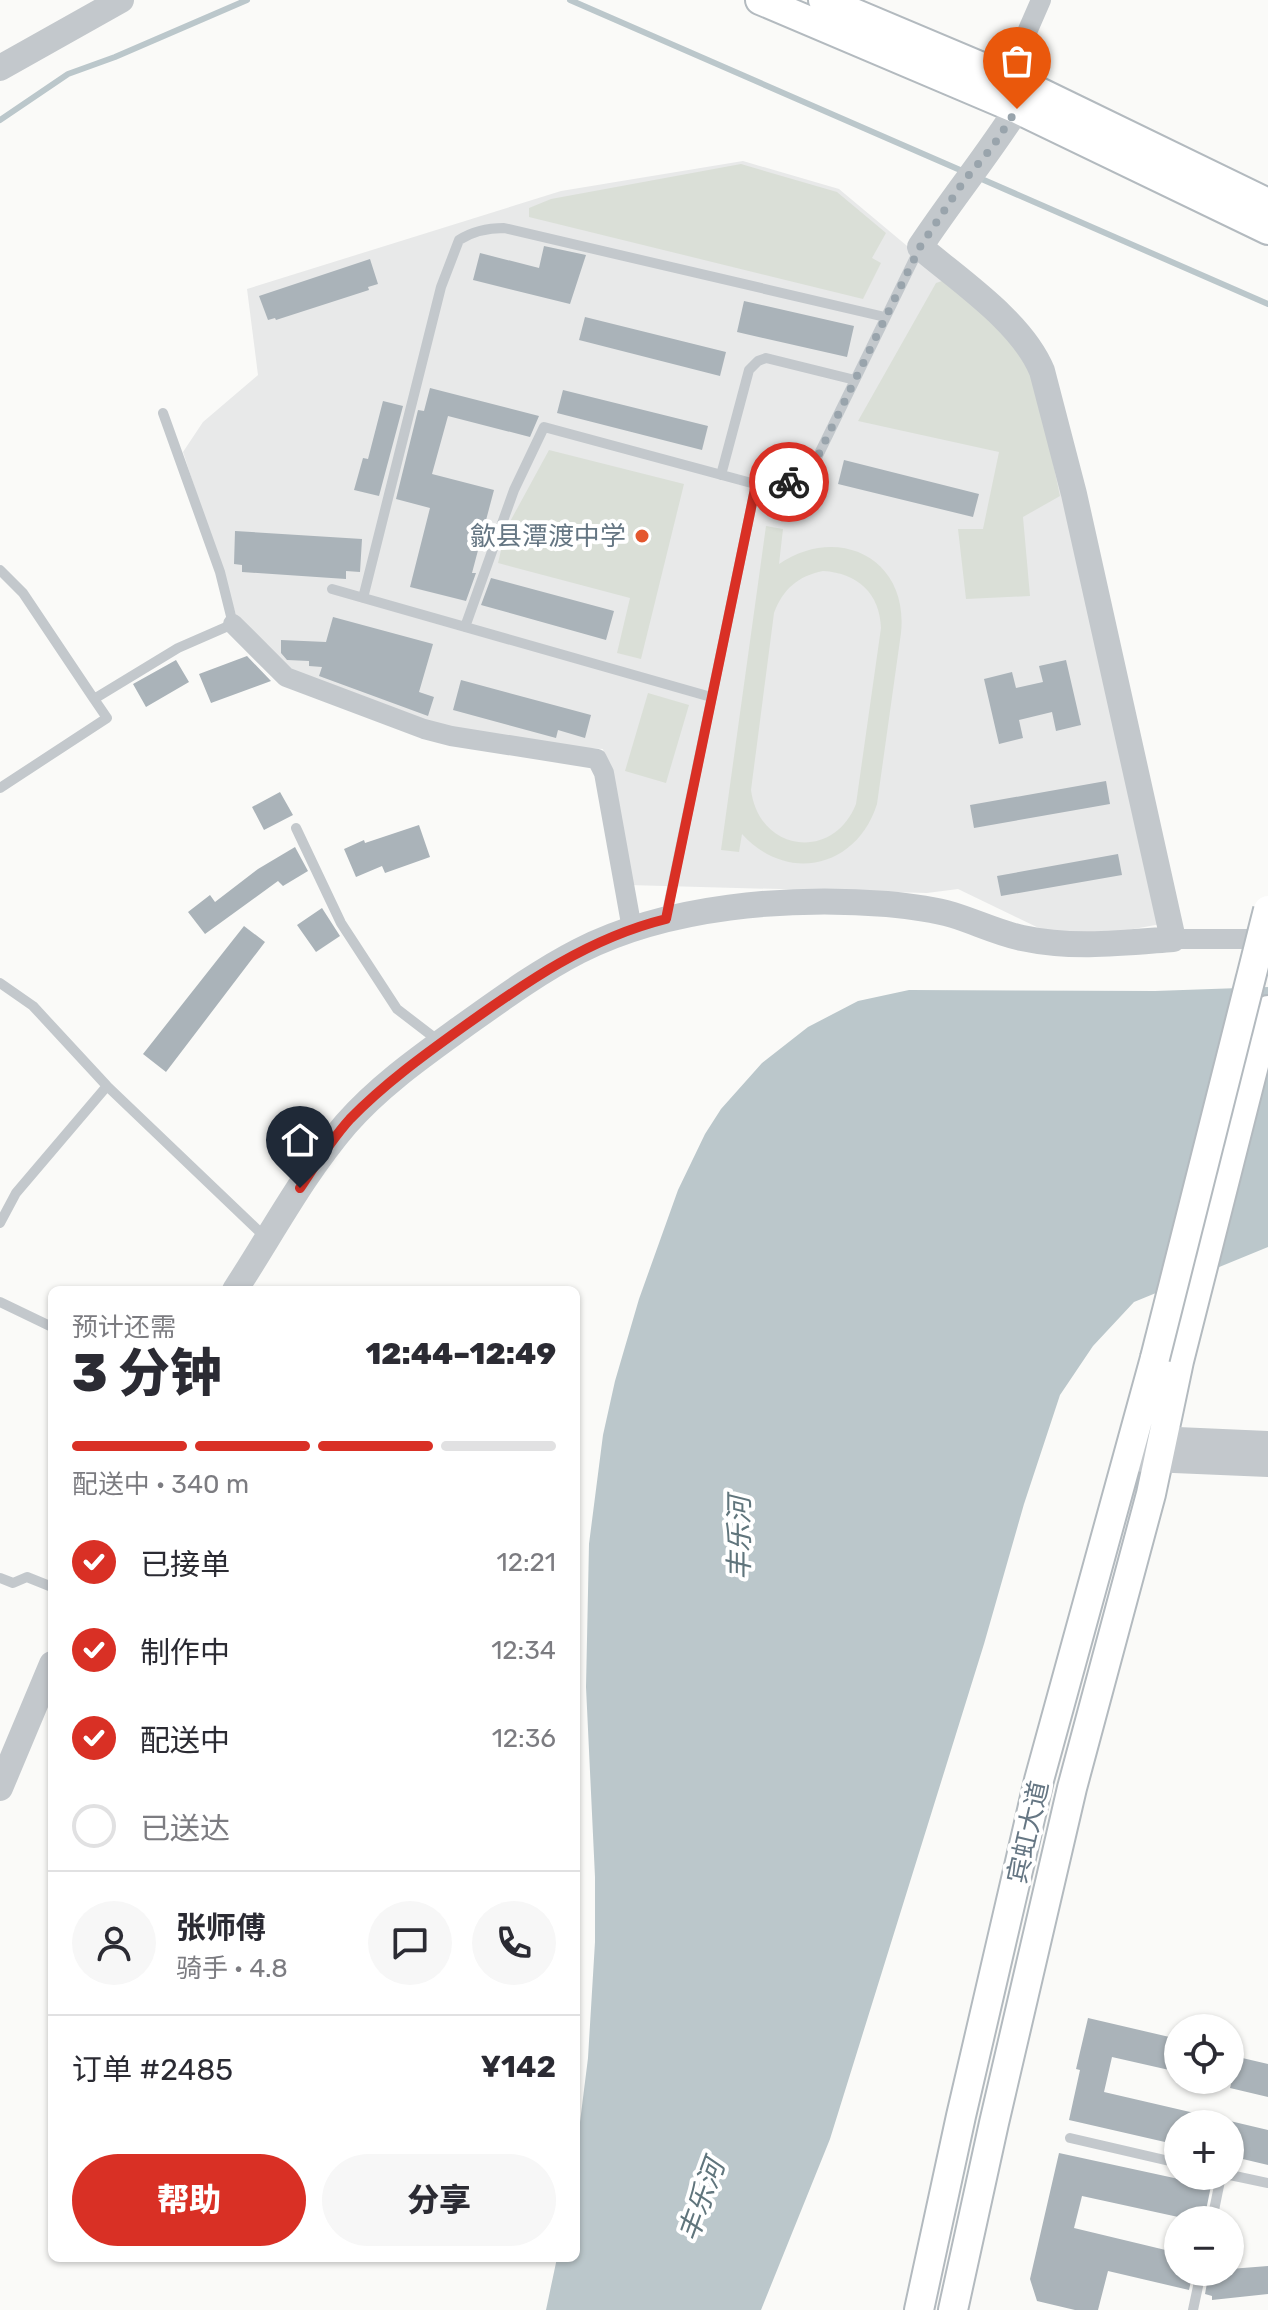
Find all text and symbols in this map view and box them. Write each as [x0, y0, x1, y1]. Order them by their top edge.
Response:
pin [983, 27, 1051, 109]
icon: bag [995, 39, 1039, 83]
courier [749, 442, 829, 522]
icon: bike [767, 460, 811, 504]
place label: 歙县潭渡中学 [470, 521, 626, 552]
marker: 歙县潭渡中学 [633, 527, 651, 545]
pin [266, 1106, 334, 1188]
icon: home [278, 1118, 322, 1162]
text: 预计还需 [72, 1312, 176, 1343]
text: 12:44–12:49 [365, 1336, 556, 1372]
text: 3 分钟 [72, 1342, 222, 1404]
text: 配送中 · 340 m [72, 1469, 249, 1500]
water label: 丰乐河 [723, 1491, 756, 1580]
icon: check [72, 1540, 116, 1584]
text: 已接单 [140, 1547, 230, 1583]
text: 12:21 [497, 1547, 556, 1578]
icon: check [72, 1628, 116, 1672]
text: 制作中 [140, 1635, 230, 1671]
text: 12:34 [491, 1635, 556, 1666]
icon: check [72, 1716, 116, 1760]
text: 配送中 [140, 1723, 230, 1759]
text: 12:36 [492, 1723, 556, 1754]
street label: 宾虹大道 [1002, 1778, 1055, 1886]
text: 已送达 [140, 1811, 230, 1847]
button: person [72, 1901, 156, 1985]
button: chat [368, 1901, 452, 1985]
button: phone [472, 1901, 556, 1985]
text: 张师傅 [176, 1910, 266, 1946]
text: 骑手 · 4.8 [176, 1953, 288, 1984]
map controls [1164, 2014, 1244, 2286]
button: locate [1164, 2014, 1244, 2094]
text: ¥142 [480, 2049, 556, 2085]
text: 订单 #2485 [72, 2052, 233, 2088]
button: + [1164, 2110, 1244, 2190]
water label: 丰乐河 [672, 2150, 733, 2245]
button: 帮助 [72, 2154, 306, 2246]
button: 分享 [322, 2154, 556, 2246]
button: − [1164, 2206, 1244, 2286]

